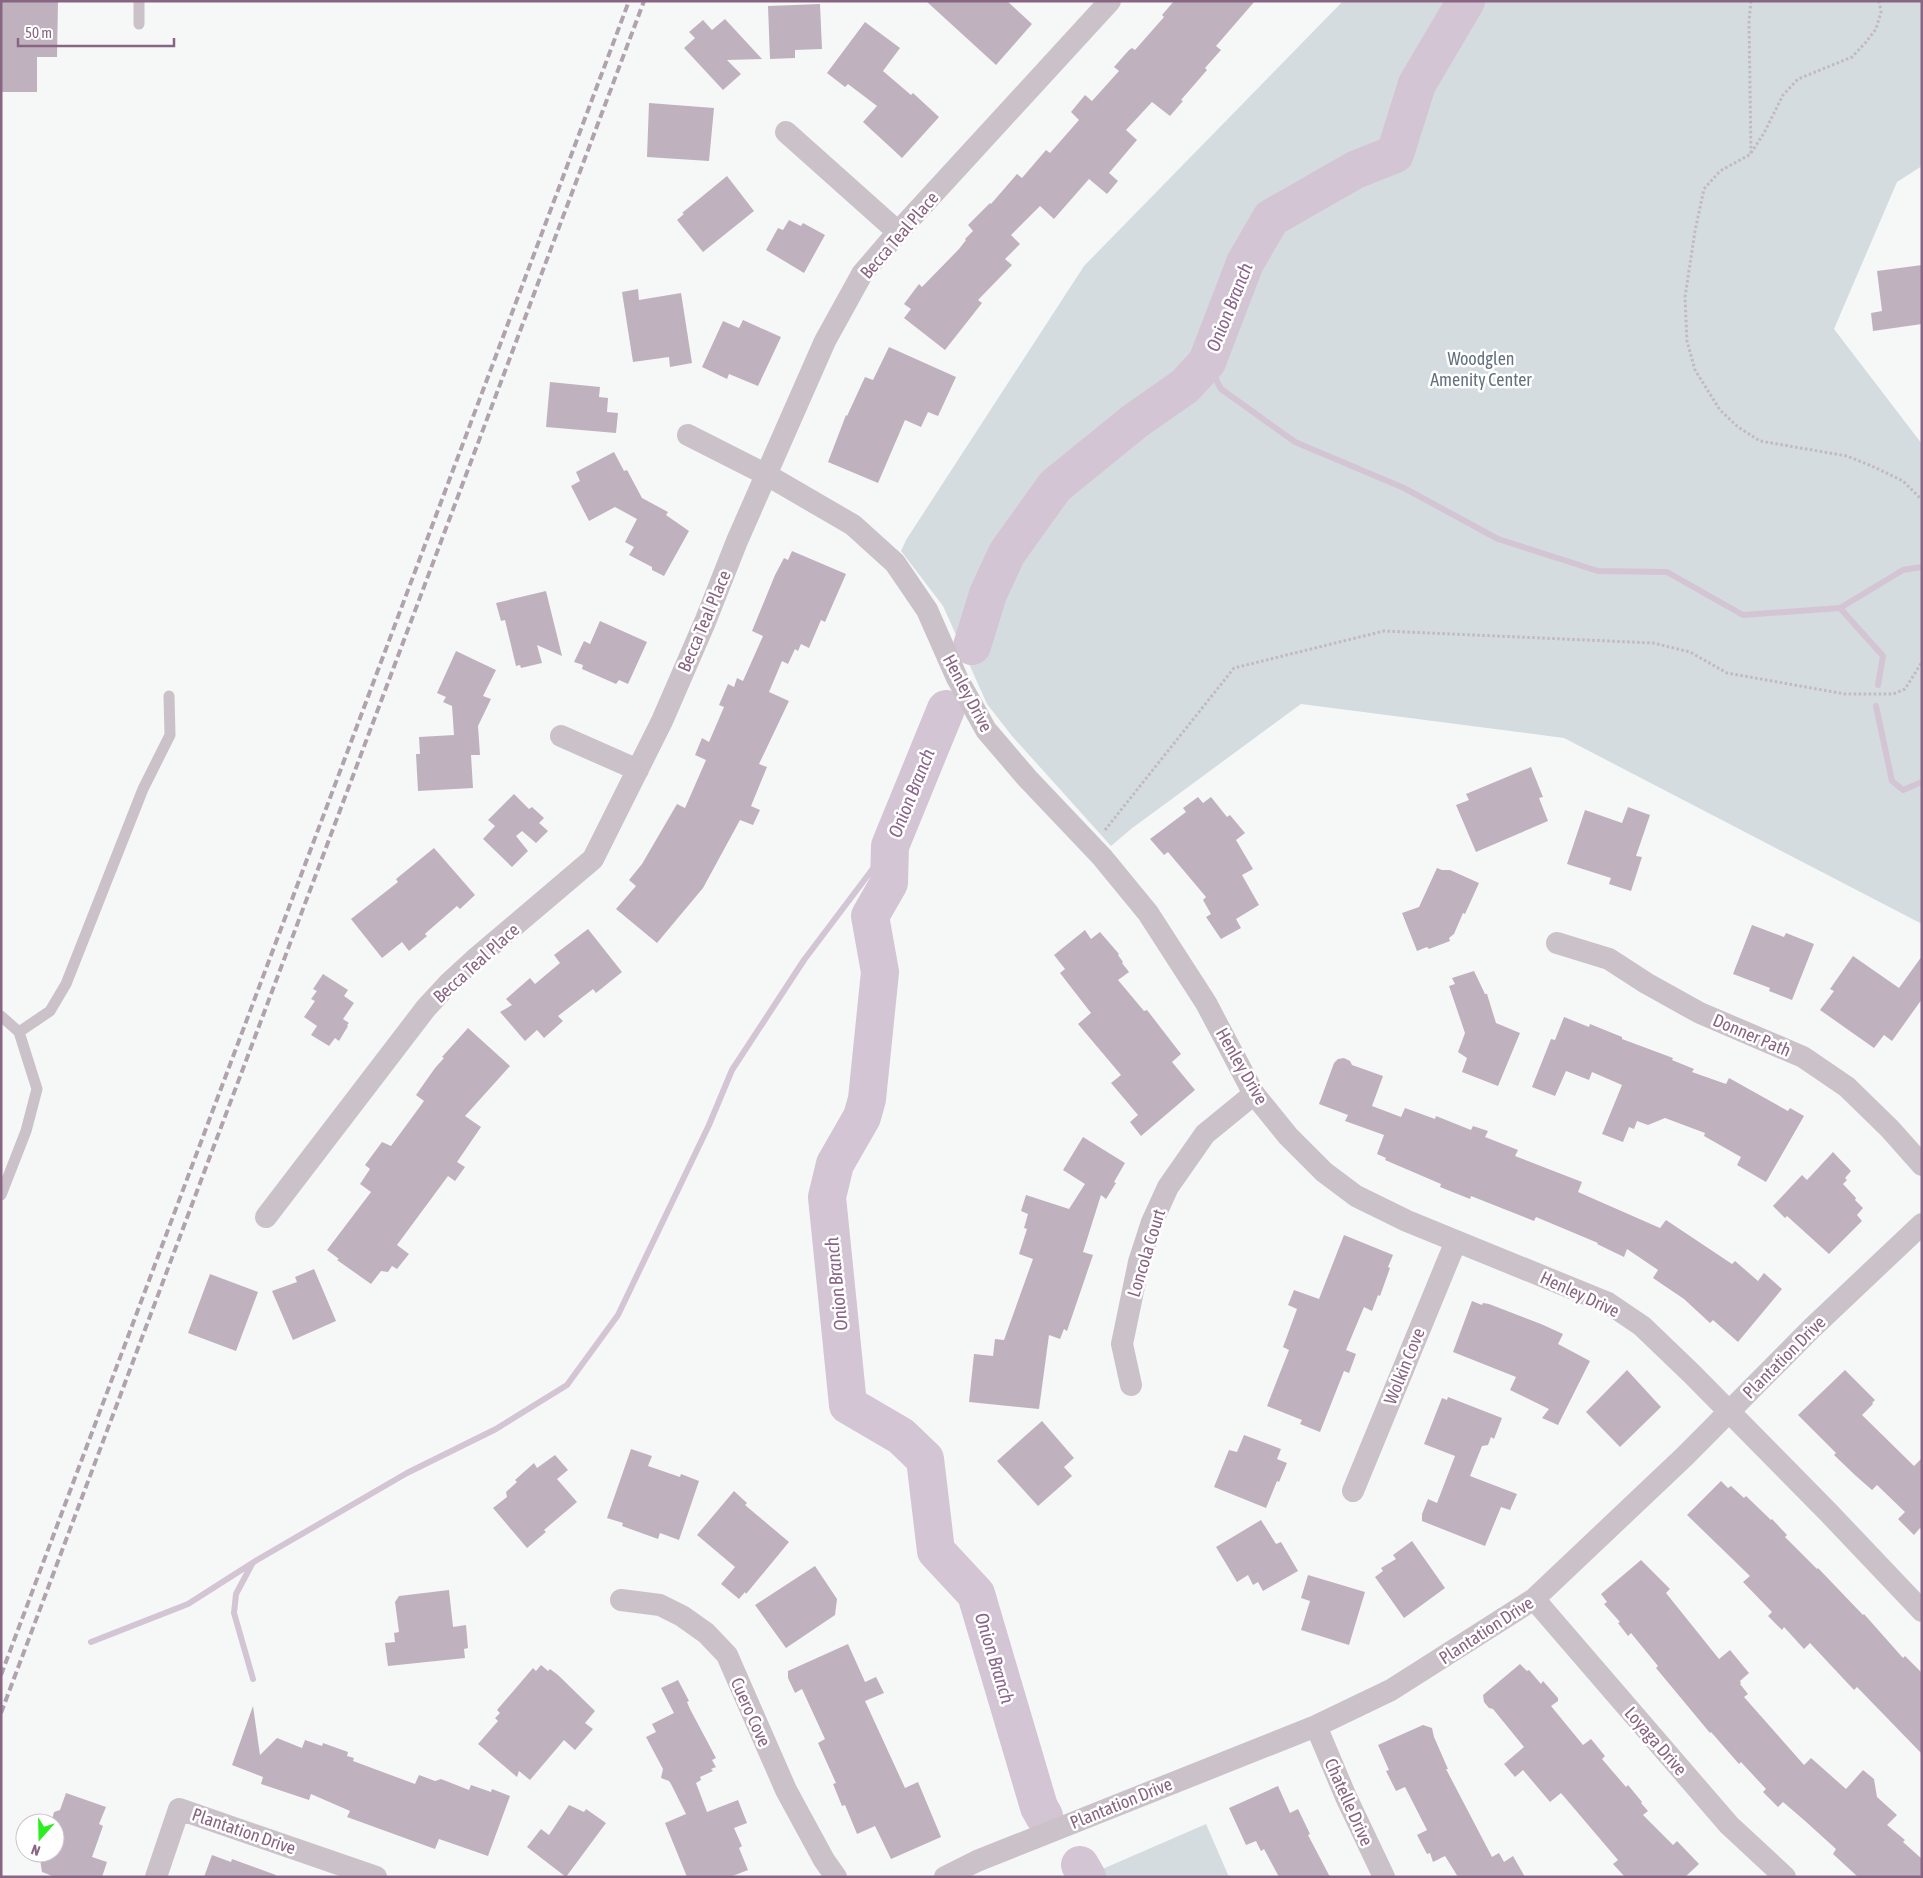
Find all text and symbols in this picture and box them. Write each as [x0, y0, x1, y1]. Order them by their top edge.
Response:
scale bar [18, 15, 174, 47]
text: 50 m [25, 24, 52, 41]
street label: Becca Teal Place [856, 187, 942, 283]
water label: Onion Branch [1201, 259, 1257, 355]
park label: Woodglen Amenity Center [1430, 348, 1532, 390]
street label: Becca Teal Place [673, 567, 735, 675]
street label: Henley Drive [939, 651, 997, 735]
water label: Onion Branch [883, 745, 939, 841]
street label: Becca Teal Place [429, 919, 523, 1007]
street label: Donner Path [1710, 1009, 1794, 1061]
street label: Henley Drive [1212, 1024, 1272, 1108]
street label: Loncola Court [1123, 1207, 1169, 1299]
water label: Onion Branch [820, 1236, 852, 1332]
street label: Henley Drive [1537, 1267, 1623, 1321]
street label: Plantation Drive [1738, 1311, 1830, 1403]
street label: Wolkin Cove [1379, 1325, 1429, 1407]
street label: Plantation Drive [1435, 1592, 1537, 1668]
water label: Onion Branch [971, 1610, 1019, 1706]
street label: Cuero Cove [727, 1674, 775, 1750]
street label: Loyaga Drive [1621, 1702, 1691, 1780]
street label: Chatelle Drive [1320, 1755, 1378, 1849]
street label: Plantation Drive [1067, 1773, 1175, 1833]
street label: Plantation Drive [189, 1803, 299, 1859]
north arrow [15, 1813, 65, 1863]
text: N [29, 1841, 42, 1859]

